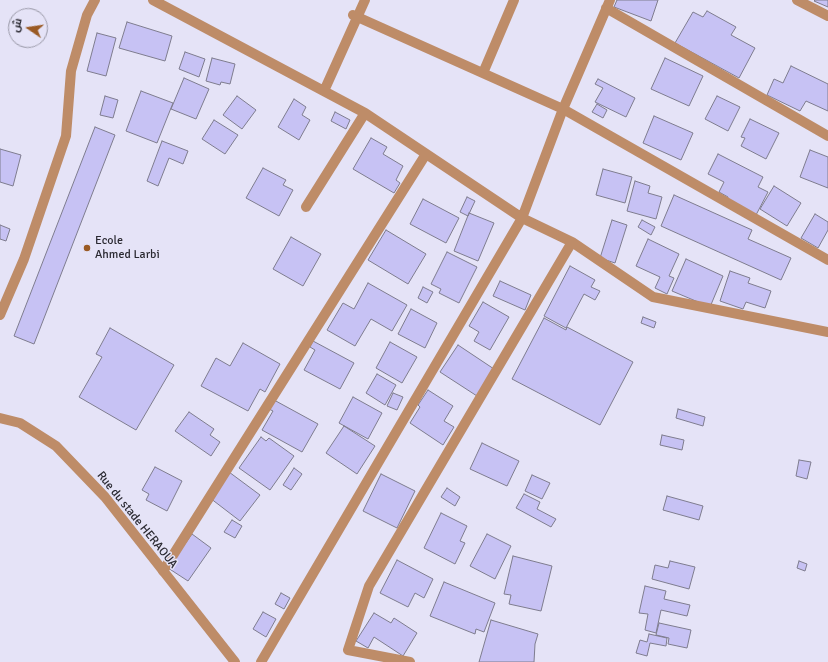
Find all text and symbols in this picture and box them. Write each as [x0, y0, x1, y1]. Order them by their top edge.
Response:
north arrow [8, 8, 48, 48]
text: ش [9, 17, 25, 34]
place label: Ecole Ahmed Larbi [95, 234, 160, 262]
marker: Ecole Ahmed Larbi [82, 243, 92, 253]
street label: Rue du stade HERAOUA [93, 469, 181, 571]

